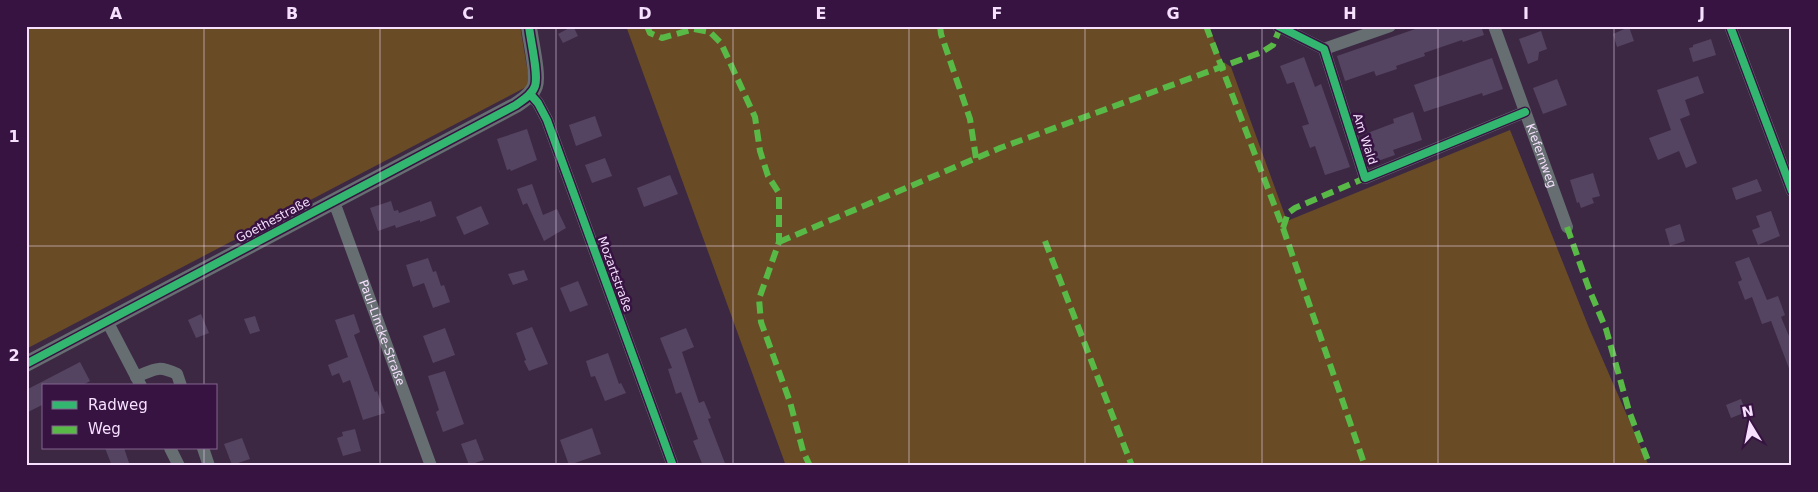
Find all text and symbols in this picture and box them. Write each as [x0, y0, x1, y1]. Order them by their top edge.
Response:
text: A [110, 4, 123, 23]
text: B [286, 4, 298, 23]
text: C [462, 4, 474, 23]
text: D [638, 4, 652, 23]
text: E [816, 4, 826, 23]
text: F [992, 4, 1002, 23]
text: G [1166, 4, 1180, 23]
text: H [1343, 4, 1357, 23]
text: I [1523, 4, 1529, 23]
text: J [1698, 4, 1705, 23]
street label: Am Wald [1350, 112, 1380, 166]
street label: Kiefernweg [1523, 122, 1559, 190]
text: 1 [8, 127, 20, 146]
street label: Goethestraße [234, 195, 312, 245]
street label: Mozartstraße [595, 234, 635, 314]
street label: Paul-Lincke-Straße [356, 278, 408, 387]
text: 2 [8, 346, 20, 365]
legend [42, 384, 218, 450]
text: Radweg [88, 396, 148, 414]
north arrow [1726, 400, 1776, 450]
text: N [1741, 402, 1755, 420]
text: Weg [88, 420, 121, 438]

